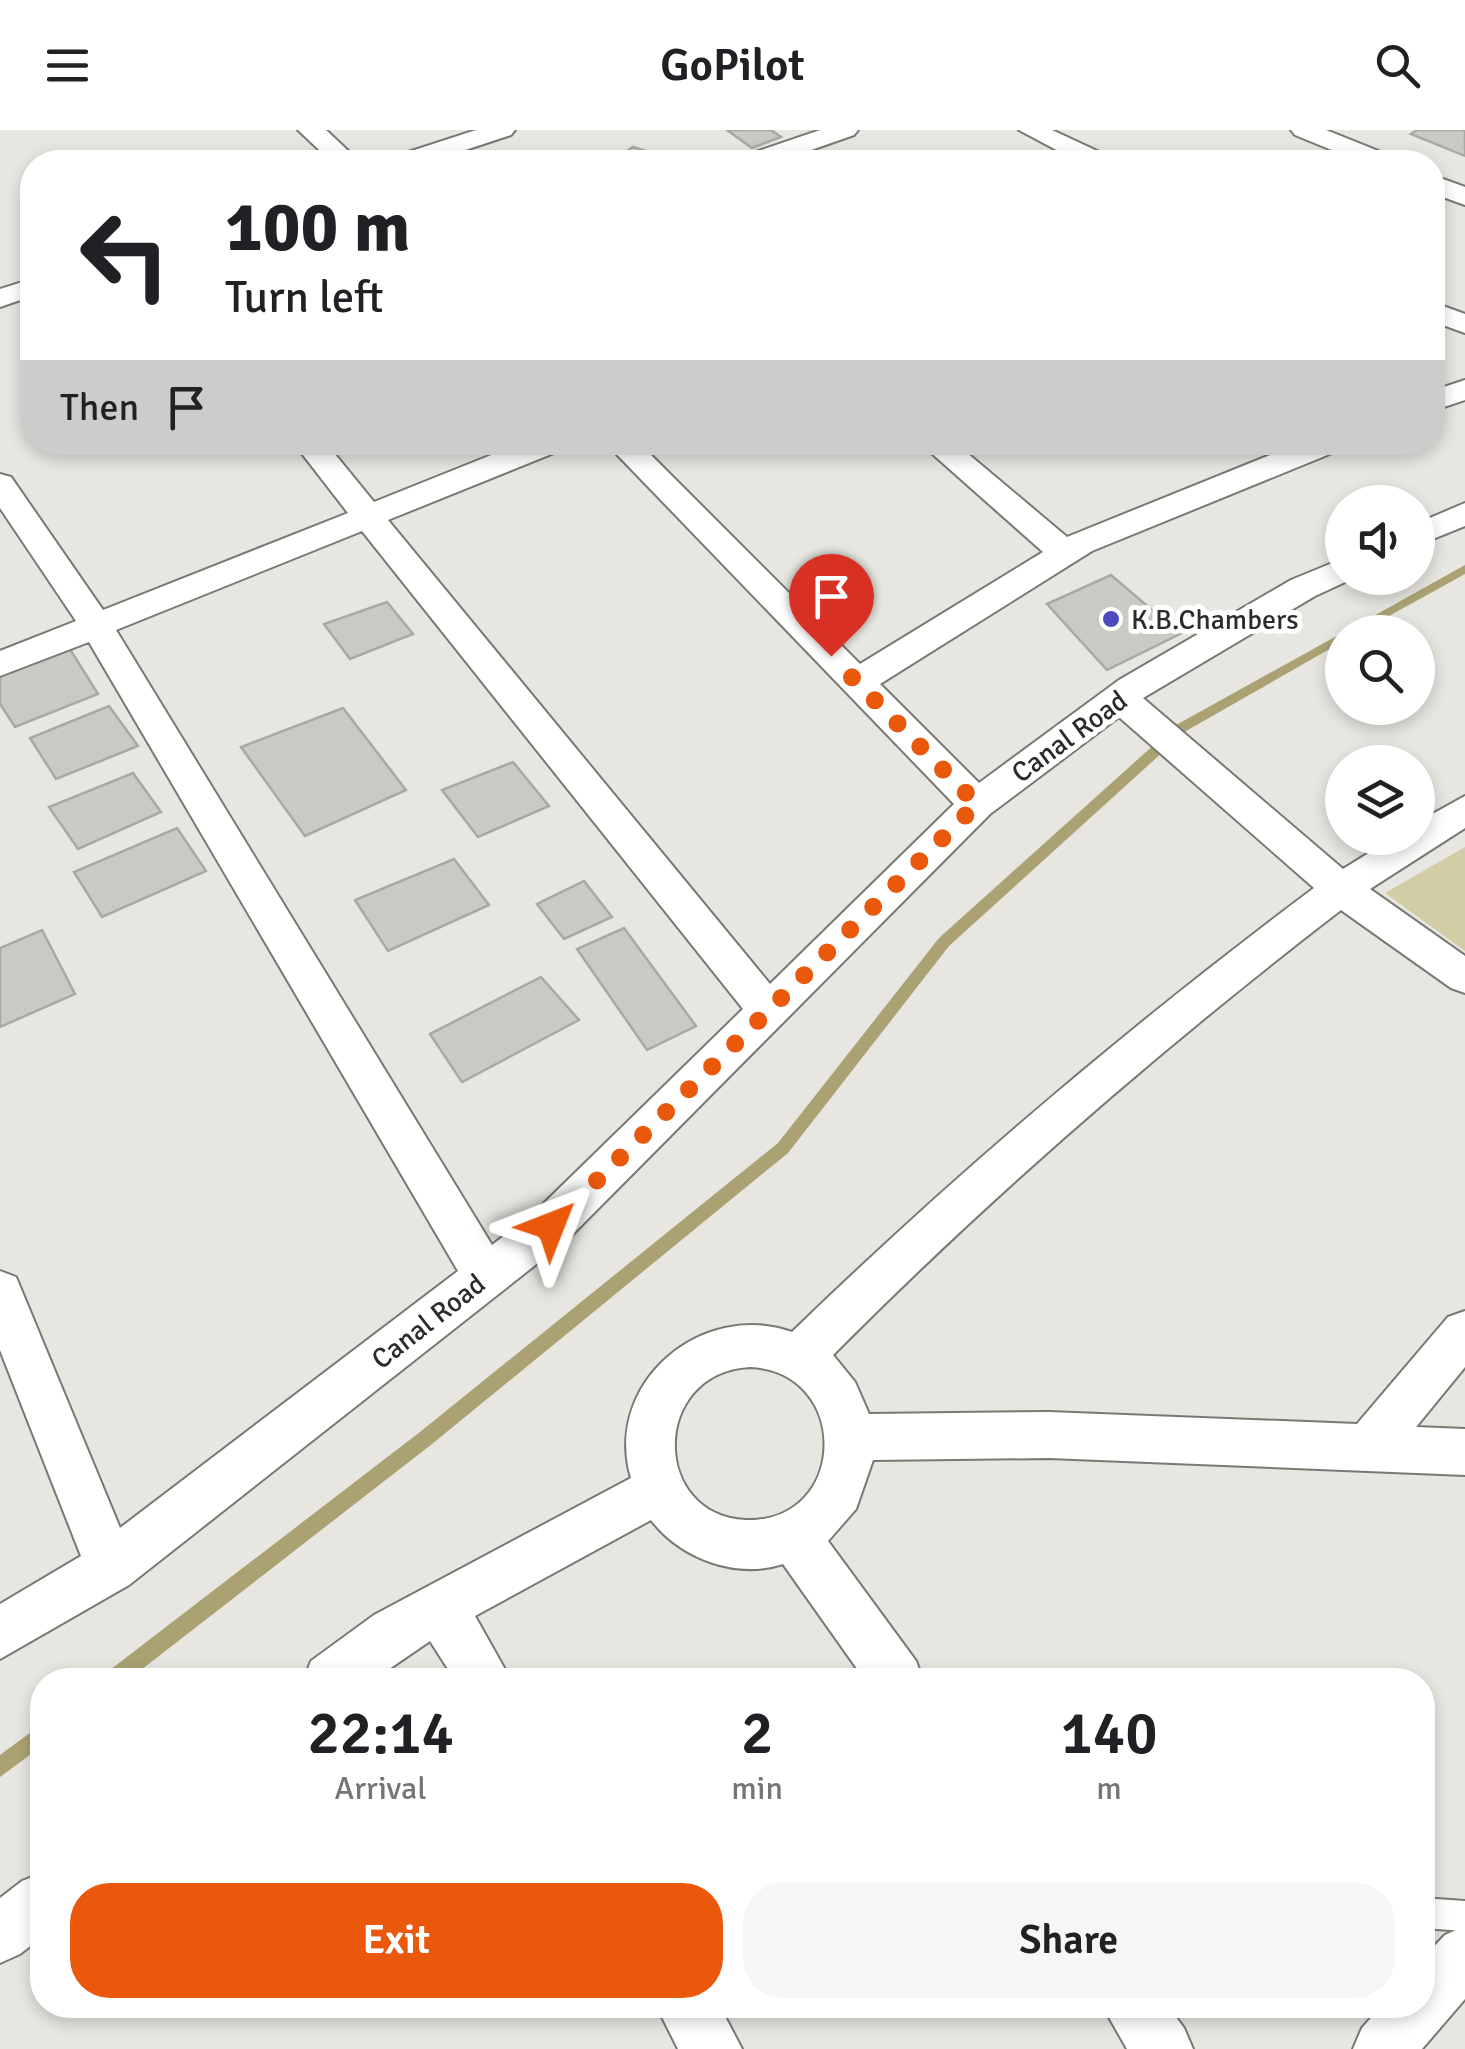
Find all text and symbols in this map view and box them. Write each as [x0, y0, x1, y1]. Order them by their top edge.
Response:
icon: menu [40, 38, 95, 93]
text: GoPilot [660, 38, 805, 93]
icon: search [1370, 38, 1425, 93]
text: 100 m [225, 184, 410, 270]
icon: left [60, 190, 190, 320]
text: Turn left [225, 270, 384, 325]
icon: arrive [159, 380, 214, 435]
text: Then [60, 384, 139, 431]
map controls [1325, 485, 1435, 855]
button: sound [1325, 485, 1435, 595]
pin [789, 554, 874, 657]
icon: arrive [804, 569, 859, 624]
place label: K.B.Chambers [1131, 603, 1299, 637]
marker: K.B.Chambers [1100, 608, 1122, 630]
button: search [1325, 615, 1435, 725]
street label: Canal Road [1005, 683, 1134, 790]
button: layers [1325, 745, 1435, 855]
position arrow [499, 1174, 603, 1278]
street label: Canal Road [365, 1267, 492, 1377]
text: 22:14 [307, 1697, 454, 1771]
text: 2 [741, 1697, 773, 1771]
text: 140 [1060, 1697, 1158, 1771]
text: Arrival [335, 1769, 427, 1808]
text: min [731, 1769, 783, 1808]
text: m [1096, 1769, 1122, 1808]
button: Exit [70, 1883, 723, 1998]
button: Share [743, 1883, 1395, 1998]

